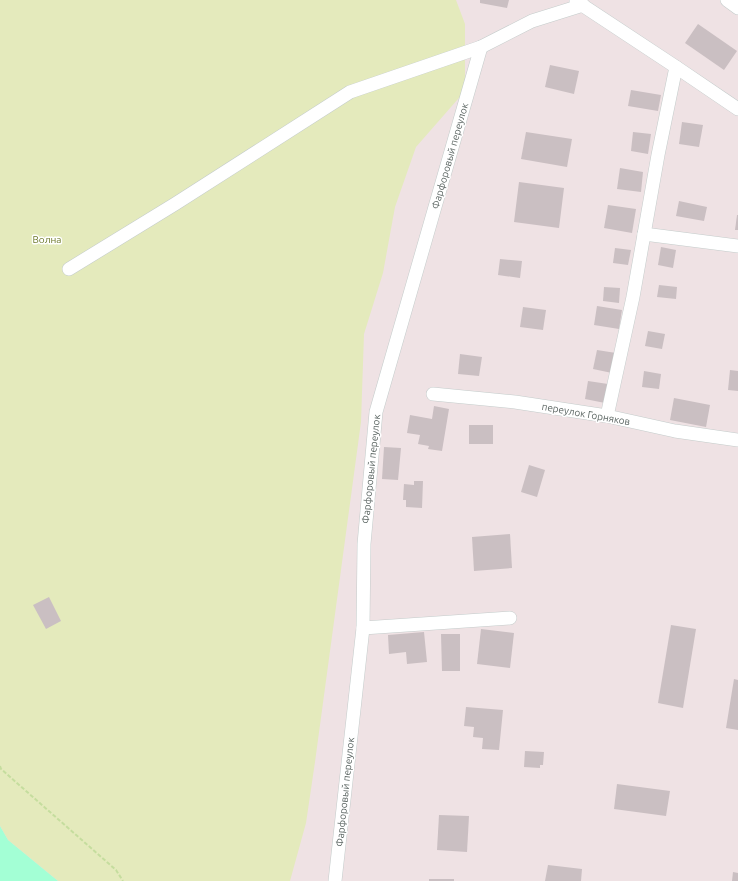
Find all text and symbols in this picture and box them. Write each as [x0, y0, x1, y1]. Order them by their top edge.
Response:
street label: Фарфоровый переулок [430, 102, 470, 210]
park label: Волна [32, 234, 62, 245]
street label: переулок Горняков [541, 401, 631, 427]
street label: Фарфоровый переулок [360, 414, 382, 524]
street label: Фарфоровый переулок [334, 737, 356, 847]

